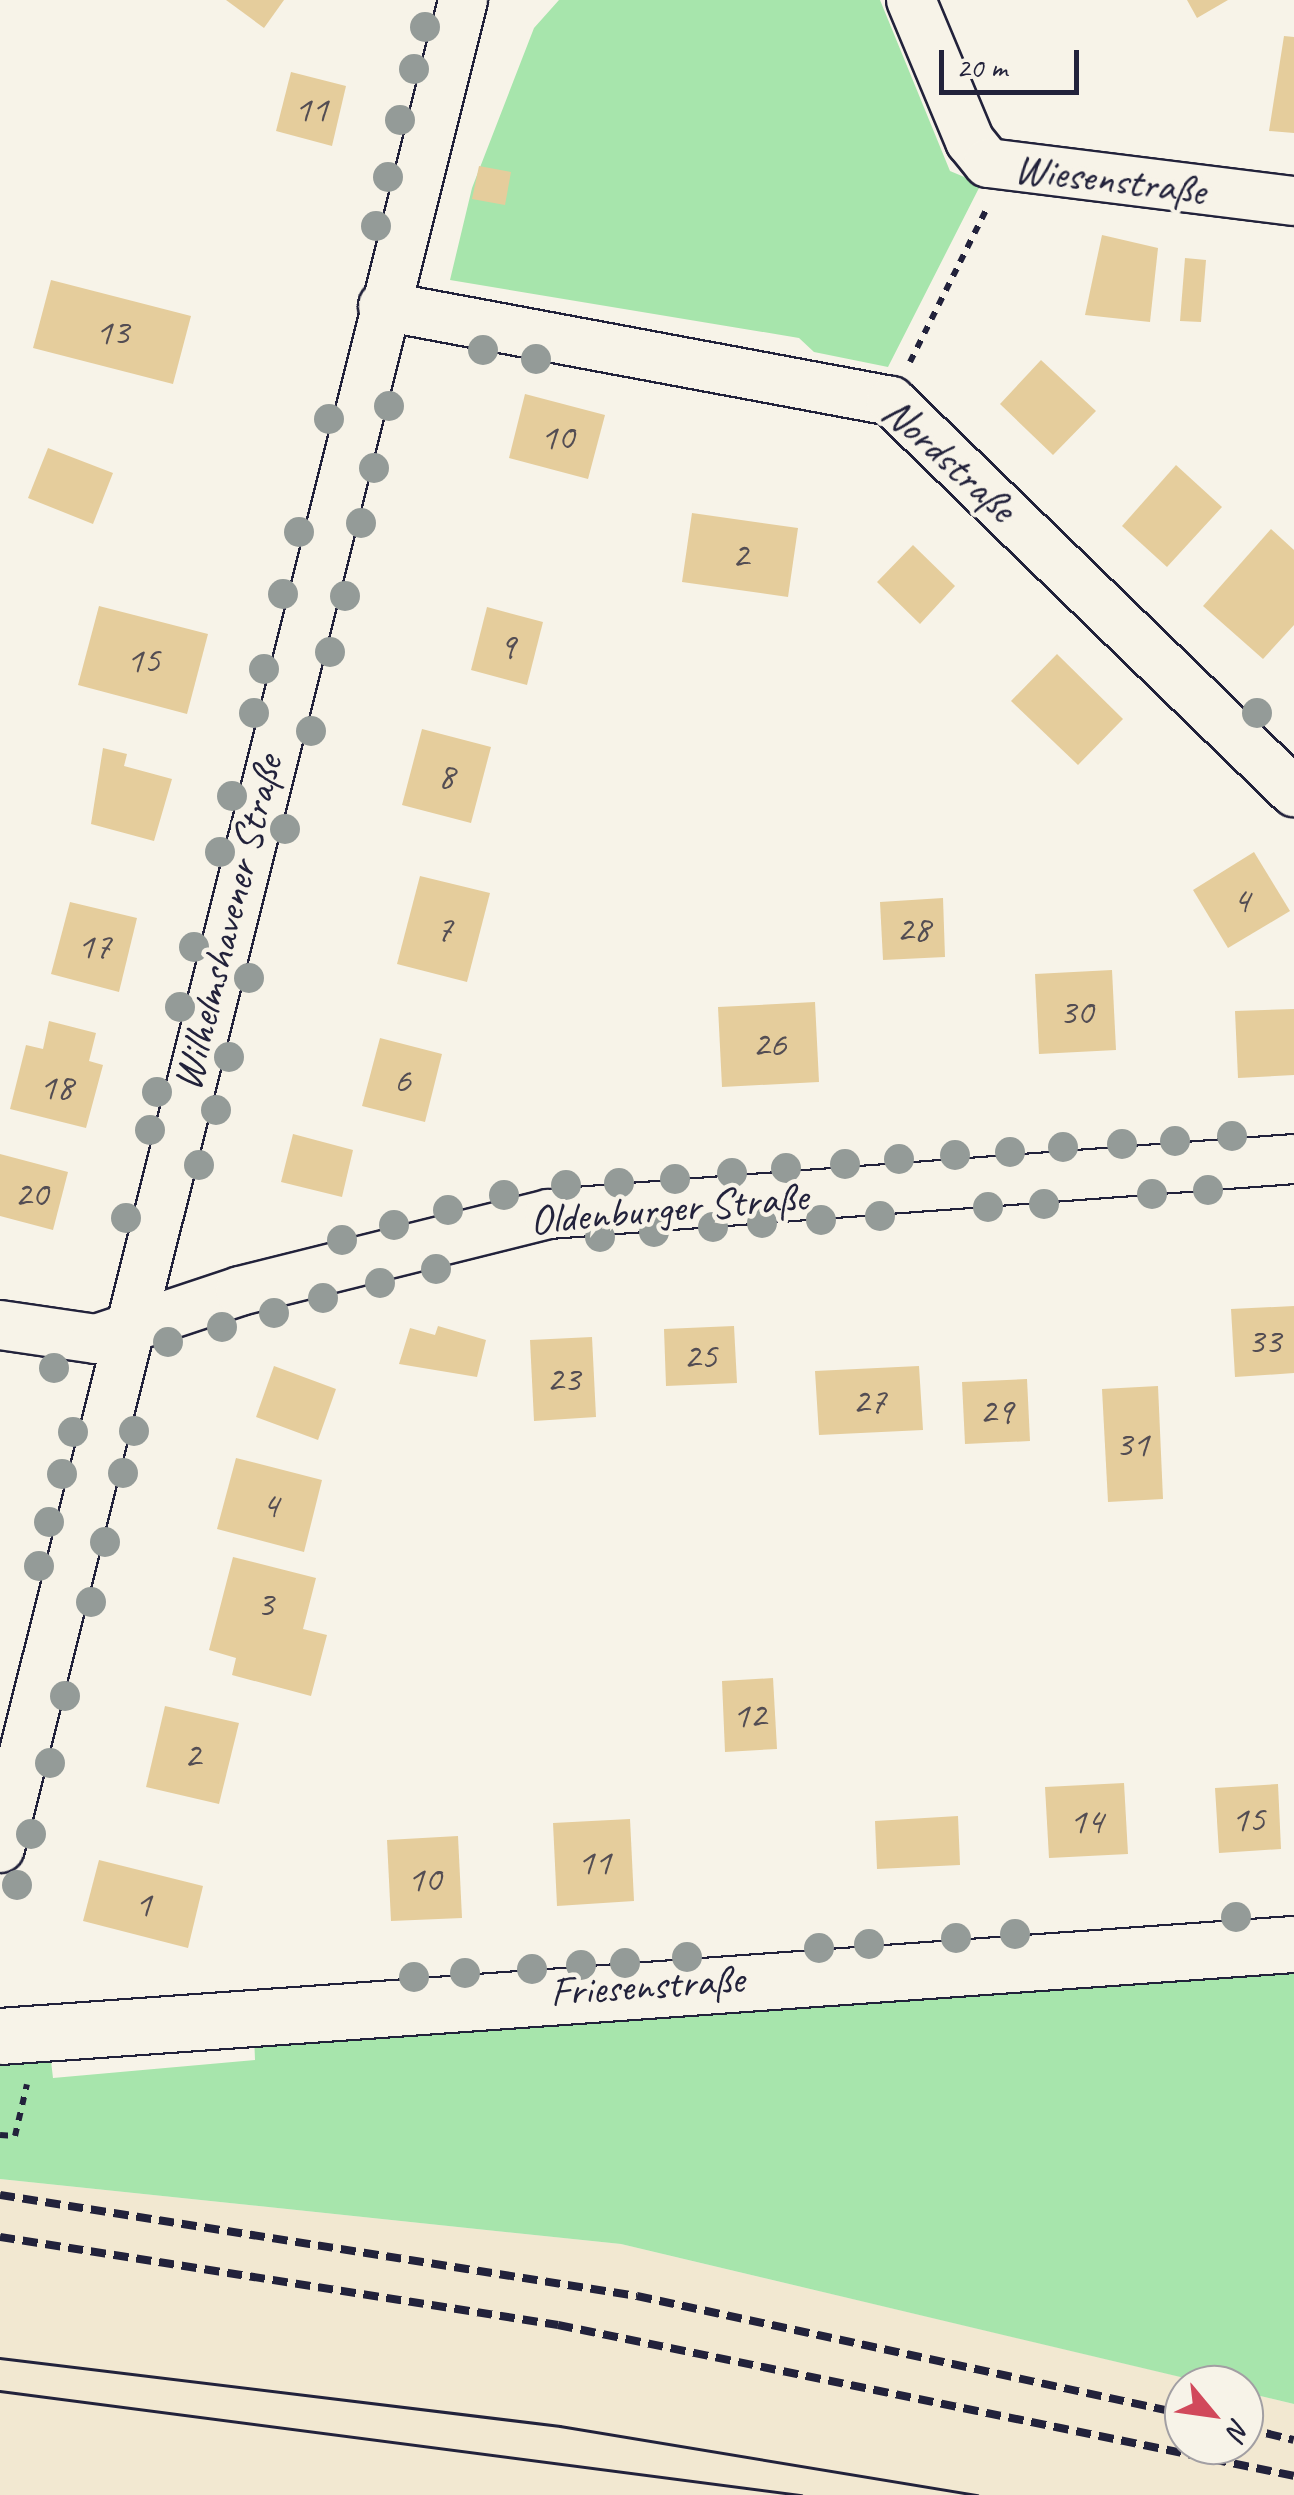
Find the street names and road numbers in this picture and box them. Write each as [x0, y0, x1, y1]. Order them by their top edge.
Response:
street label: Wiesenstraße [1012, 143, 1208, 217]
street label: Nordstraße [872, 387, 1026, 533]
street label: Wilhelmshavener Straße [162, 750, 294, 1096]
street label: Oldenburger Straße [528, 1172, 810, 1246]
street label: Friesenstraße [548, 1954, 746, 2018]

